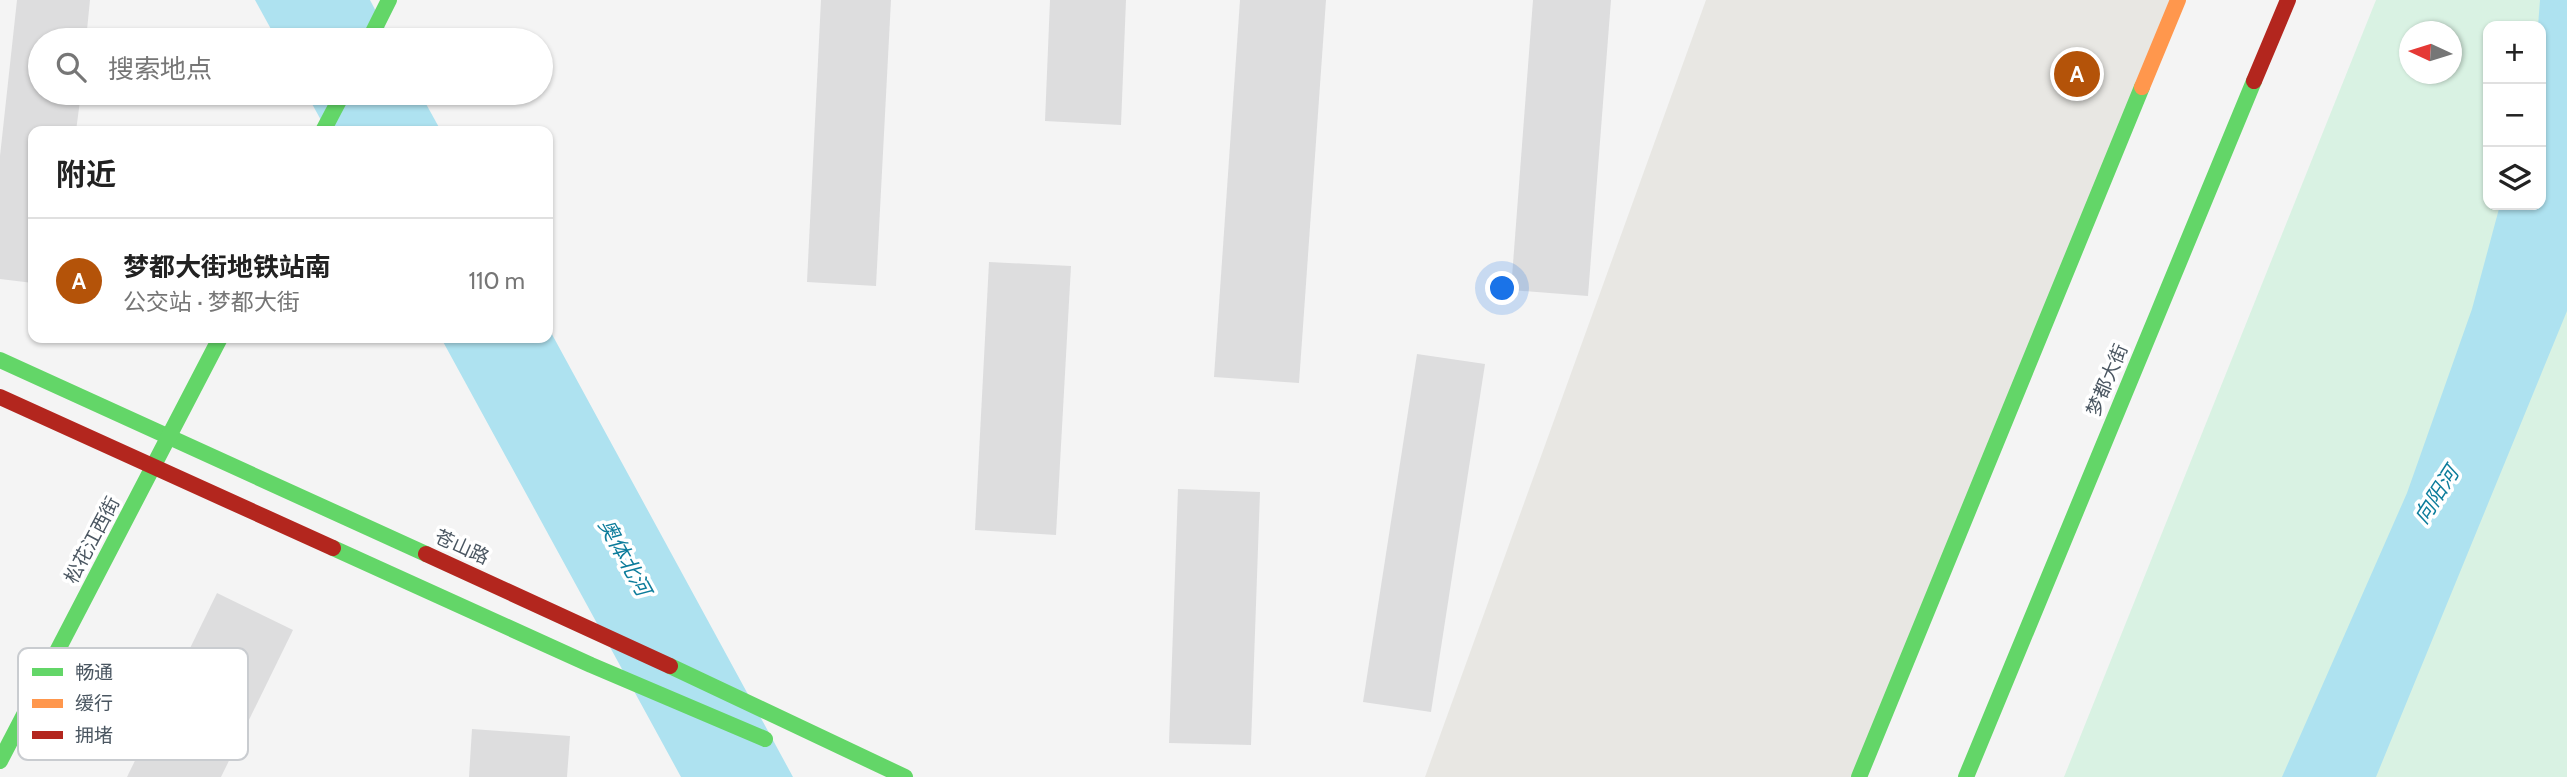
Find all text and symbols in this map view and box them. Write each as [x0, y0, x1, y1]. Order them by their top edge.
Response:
north arrow [2399, 21, 2462, 84]
map controls [2483, 21, 2546, 210]
button: + [2483, 21, 2546, 84]
search box [28, 28, 553, 105]
icon: search [52, 48, 90, 86]
pin: A [2054, 48, 2100, 100]
text: 搜索地点 [108, 53, 212, 85]
button: − [2483, 84, 2546, 147]
button: layers [2483, 147, 2546, 210]
text: 附近 [56, 156, 116, 193]
text: 梦都大街地铁站南 [123, 251, 331, 283]
text: A [72, 267, 86, 295]
text: 110 m [469, 267, 525, 295]
your location [1485, 271, 1519, 305]
text: 公交站 · 梦都大街 [123, 288, 300, 316]
street label: 梦都大街 [2082, 341, 2132, 419]
water label: 向阳河 [2408, 458, 2466, 528]
street label: 松花江西街 [60, 493, 124, 587]
water label: 奥体北河 [594, 514, 658, 603]
street label: 苍山路 [431, 525, 493, 569]
legend [18, 648, 248, 760]
text: 畅通 [75, 661, 113, 684]
text: 缓行 [75, 692, 113, 715]
text: 拥堵 [75, 724, 113, 747]

